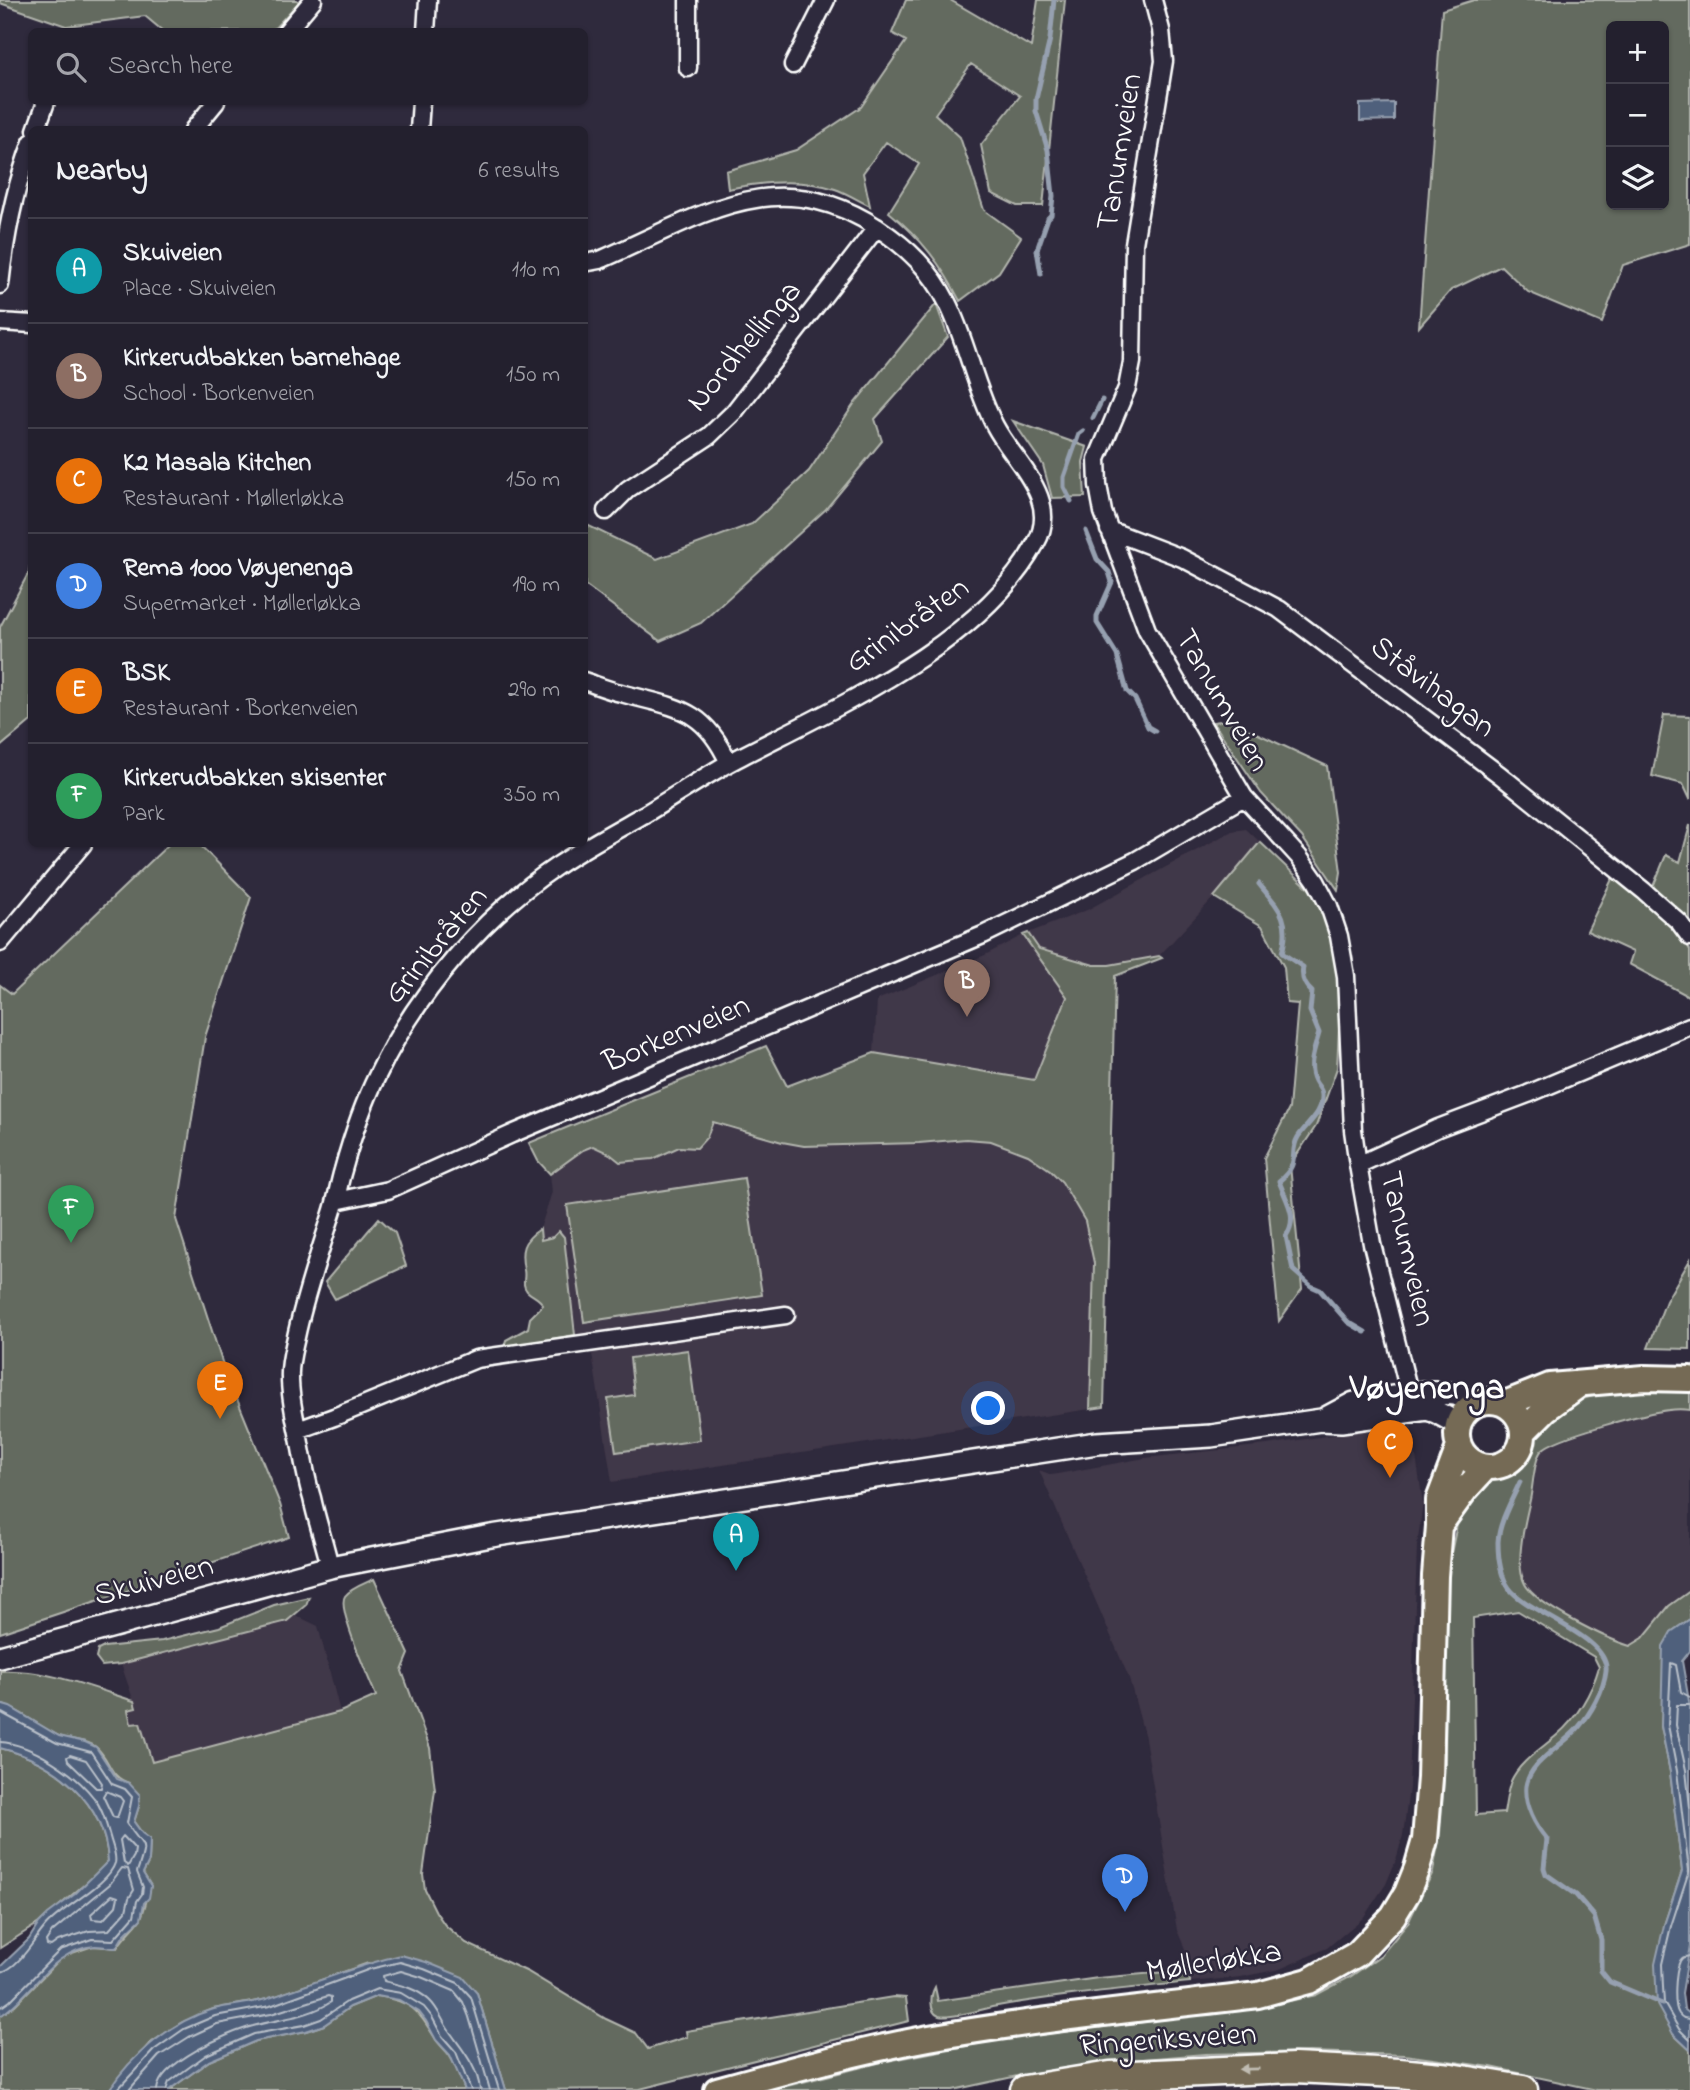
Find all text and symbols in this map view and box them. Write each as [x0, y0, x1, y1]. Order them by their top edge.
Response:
map controls [1606, 21, 1669, 210]
button: + [1606, 21, 1669, 84]
search box [28, 28, 588, 105]
icon: search [52, 48, 90, 86]
text: Search here [108, 48, 233, 86]
street label: Tanumveien [1085, 70, 1157, 234]
button: − [1606, 84, 1669, 147]
button: layers [1606, 147, 1669, 210]
text: Nearby [56, 150, 148, 194]
text: 6 results [479, 155, 560, 188]
text: Skuiveien [123, 235, 222, 273]
text: A [72, 254, 86, 287]
text: 110 m [512, 254, 560, 287]
street label: Nordhellinga [676, 271, 814, 423]
text: Place · Skuiveien [123, 273, 276, 306]
text: Kirkerudbakken barnehage [123, 340, 400, 378]
text: B [71, 359, 87, 392]
text: 150 m [506, 359, 560, 392]
text: School · Borkenveien [123, 378, 314, 411]
text: K2 Masala Kitchen [123, 445, 311, 483]
text: C [73, 464, 85, 497]
text: 150 m [506, 464, 560, 497]
text: Restaurant · Møllerløkka [123, 483, 344, 516]
text: Rema 1000 Vøyenenga [123, 550, 353, 588]
street label: Grinibråten [836, 566, 980, 686]
text: D [71, 569, 87, 602]
text: 190 m [512, 569, 560, 602]
text: Supermarket · Møllerløkka [123, 588, 361, 621]
street label: Tanumveien [1161, 621, 1281, 781]
street label: Ståvihagan [1359, 625, 1505, 751]
text: BSK [123, 655, 170, 693]
text: E [72, 674, 86, 707]
text: 290 m [508, 674, 560, 707]
text: Restaurant · Borkenveien [123, 693, 358, 726]
text: Kirkerudbakken skisenter [123, 760, 386, 798]
text: F [72, 779, 86, 812]
text: 350 m [504, 779, 560, 812]
text: Park [123, 798, 165, 831]
street label: Grinibråten [373, 876, 501, 1016]
pin: B [944, 959, 990, 1017]
street label: Borkenveien [595, 983, 758, 1087]
street label: Tanumveien [1365, 1167, 1447, 1331]
pin: F [48, 1185, 94, 1243]
pin: E [197, 1361, 243, 1419]
district label: Vøyenenga [1349, 1364, 1504, 1416]
your location [971, 1391, 1005, 1425]
pin: C [1367, 1420, 1413, 1478]
pin: A [713, 1513, 759, 1571]
street label: Skuiveien [89, 1544, 219, 1620]
pin: D [1102, 1854, 1148, 1912]
street label: Møllerløkka [1143, 1929, 1285, 1997]
street label: Ringeriksveien [1078, 2011, 1258, 2071]
one-way arrow [1238, 2063, 1260, 2074]

